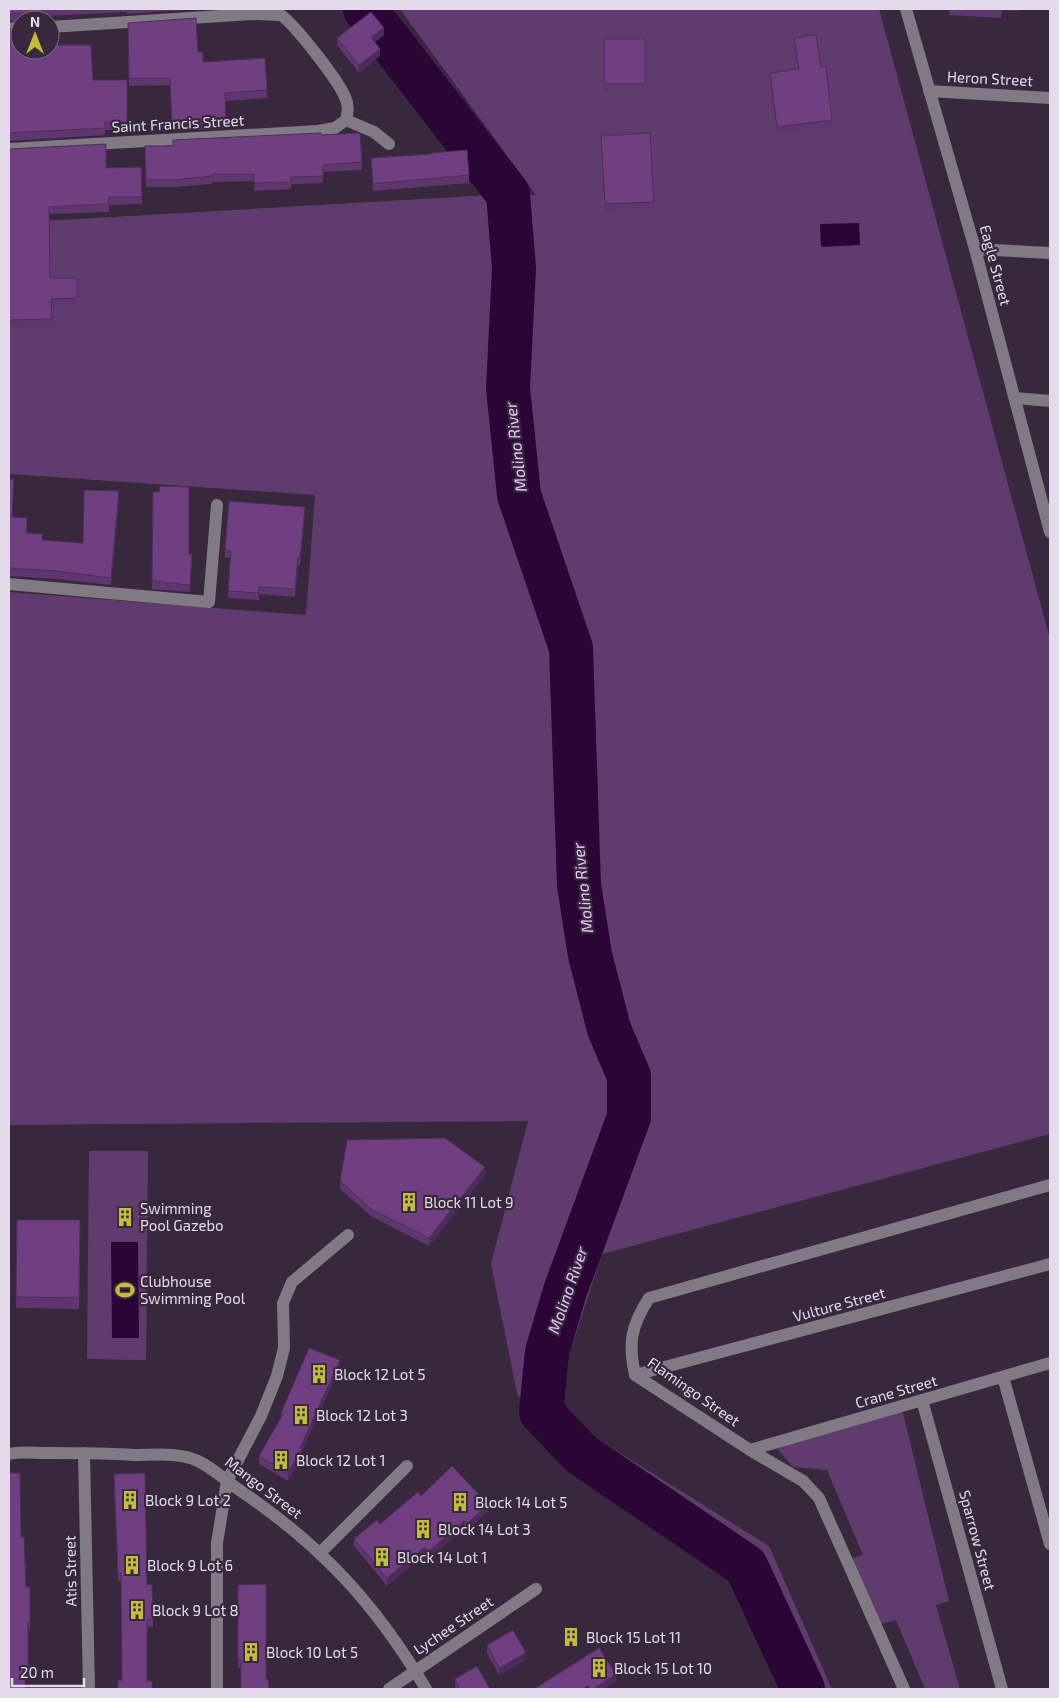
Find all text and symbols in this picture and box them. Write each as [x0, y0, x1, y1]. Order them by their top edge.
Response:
north arrow [10, 10, 60, 60]
text: N [30, 13, 40, 30]
street label: Heron Street [947, 67, 1034, 89]
street label: Saint Francis Street [111, 111, 245, 135]
street label: Eagle Street [977, 223, 1015, 307]
water label: Molino River [500, 400, 530, 493]
water label: Molino River [568, 841, 596, 934]
building icon: Block 11 Lot 9 [398, 1191, 420, 1213]
place label: Block 11 Lot 9 [424, 1193, 514, 1211]
place label: Swimming Pool Gazebo [140, 1199, 224, 1234]
building icon: Swimming Pool Gazebo [114, 1206, 136, 1228]
water label: Molino River [543, 1243, 591, 1336]
place label: Clubhouse Swimming Pool [140, 1272, 246, 1307]
sports icon: Clubhouse Swimming Pool [114, 1279, 136, 1301]
street label: Vulture Street [791, 1283, 887, 1325]
street label: Flamingo Street [645, 1353, 744, 1430]
building icon: Block 12 Lot 5 [308, 1363, 330, 1385]
place label: Block 12 Lot 5 [334, 1365, 425, 1383]
street label: Crane Street [853, 1371, 939, 1411]
building icon: Block 12 Lot 3 [290, 1404, 312, 1426]
place label: Block 12 Lot 3 [316, 1406, 408, 1424]
building icon: Block 12 Lot 1 [270, 1449, 292, 1471]
place label: Block 12 Lot 1 [296, 1451, 385, 1469]
street label: Mango Street [222, 1452, 306, 1522]
street label: Sparrow Street [956, 1488, 1000, 1592]
building icon: Block 9 Lot 2 [119, 1489, 141, 1511]
place label: Block 9 Lot 2 [145, 1491, 231, 1509]
building icon: Block 14 Lot 5 [449, 1491, 471, 1513]
place label: Block 14 Lot 5 [475, 1493, 567, 1511]
building icon: Block 14 Lot 3 [412, 1518, 434, 1540]
place label: Block 14 Lot 3 [438, 1520, 531, 1538]
street label: Atis Street [60, 1535, 80, 1607]
building icon: Block 14 Lot 1 [371, 1546, 393, 1568]
place label: Block 14 Lot 1 [397, 1548, 487, 1566]
building icon: Block 9 Lot 6 [121, 1554, 143, 1576]
place label: Block 9 Lot 6 [147, 1556, 233, 1574]
street label: Lychee Street [410, 1592, 496, 1658]
building icon: Block 9 Lot 8 [126, 1599, 148, 1621]
place label: Block 9 Lot 8 [152, 1601, 239, 1619]
building icon: Block 15 Lot 11 [560, 1626, 582, 1648]
place label: Block 15 Lot 11 [586, 1628, 681, 1646]
building icon: Block 10 Lot 5 [240, 1641, 262, 1663]
place label: Block 10 Lot 5 [266, 1643, 358, 1661]
scale bar [12, 1656, 85, 1688]
building icon: Block 15 Lot 10 [588, 1657, 610, 1679]
place label: Block 15 Lot 10 [614, 1659, 712, 1677]
text: 20 m [20, 1663, 54, 1681]

